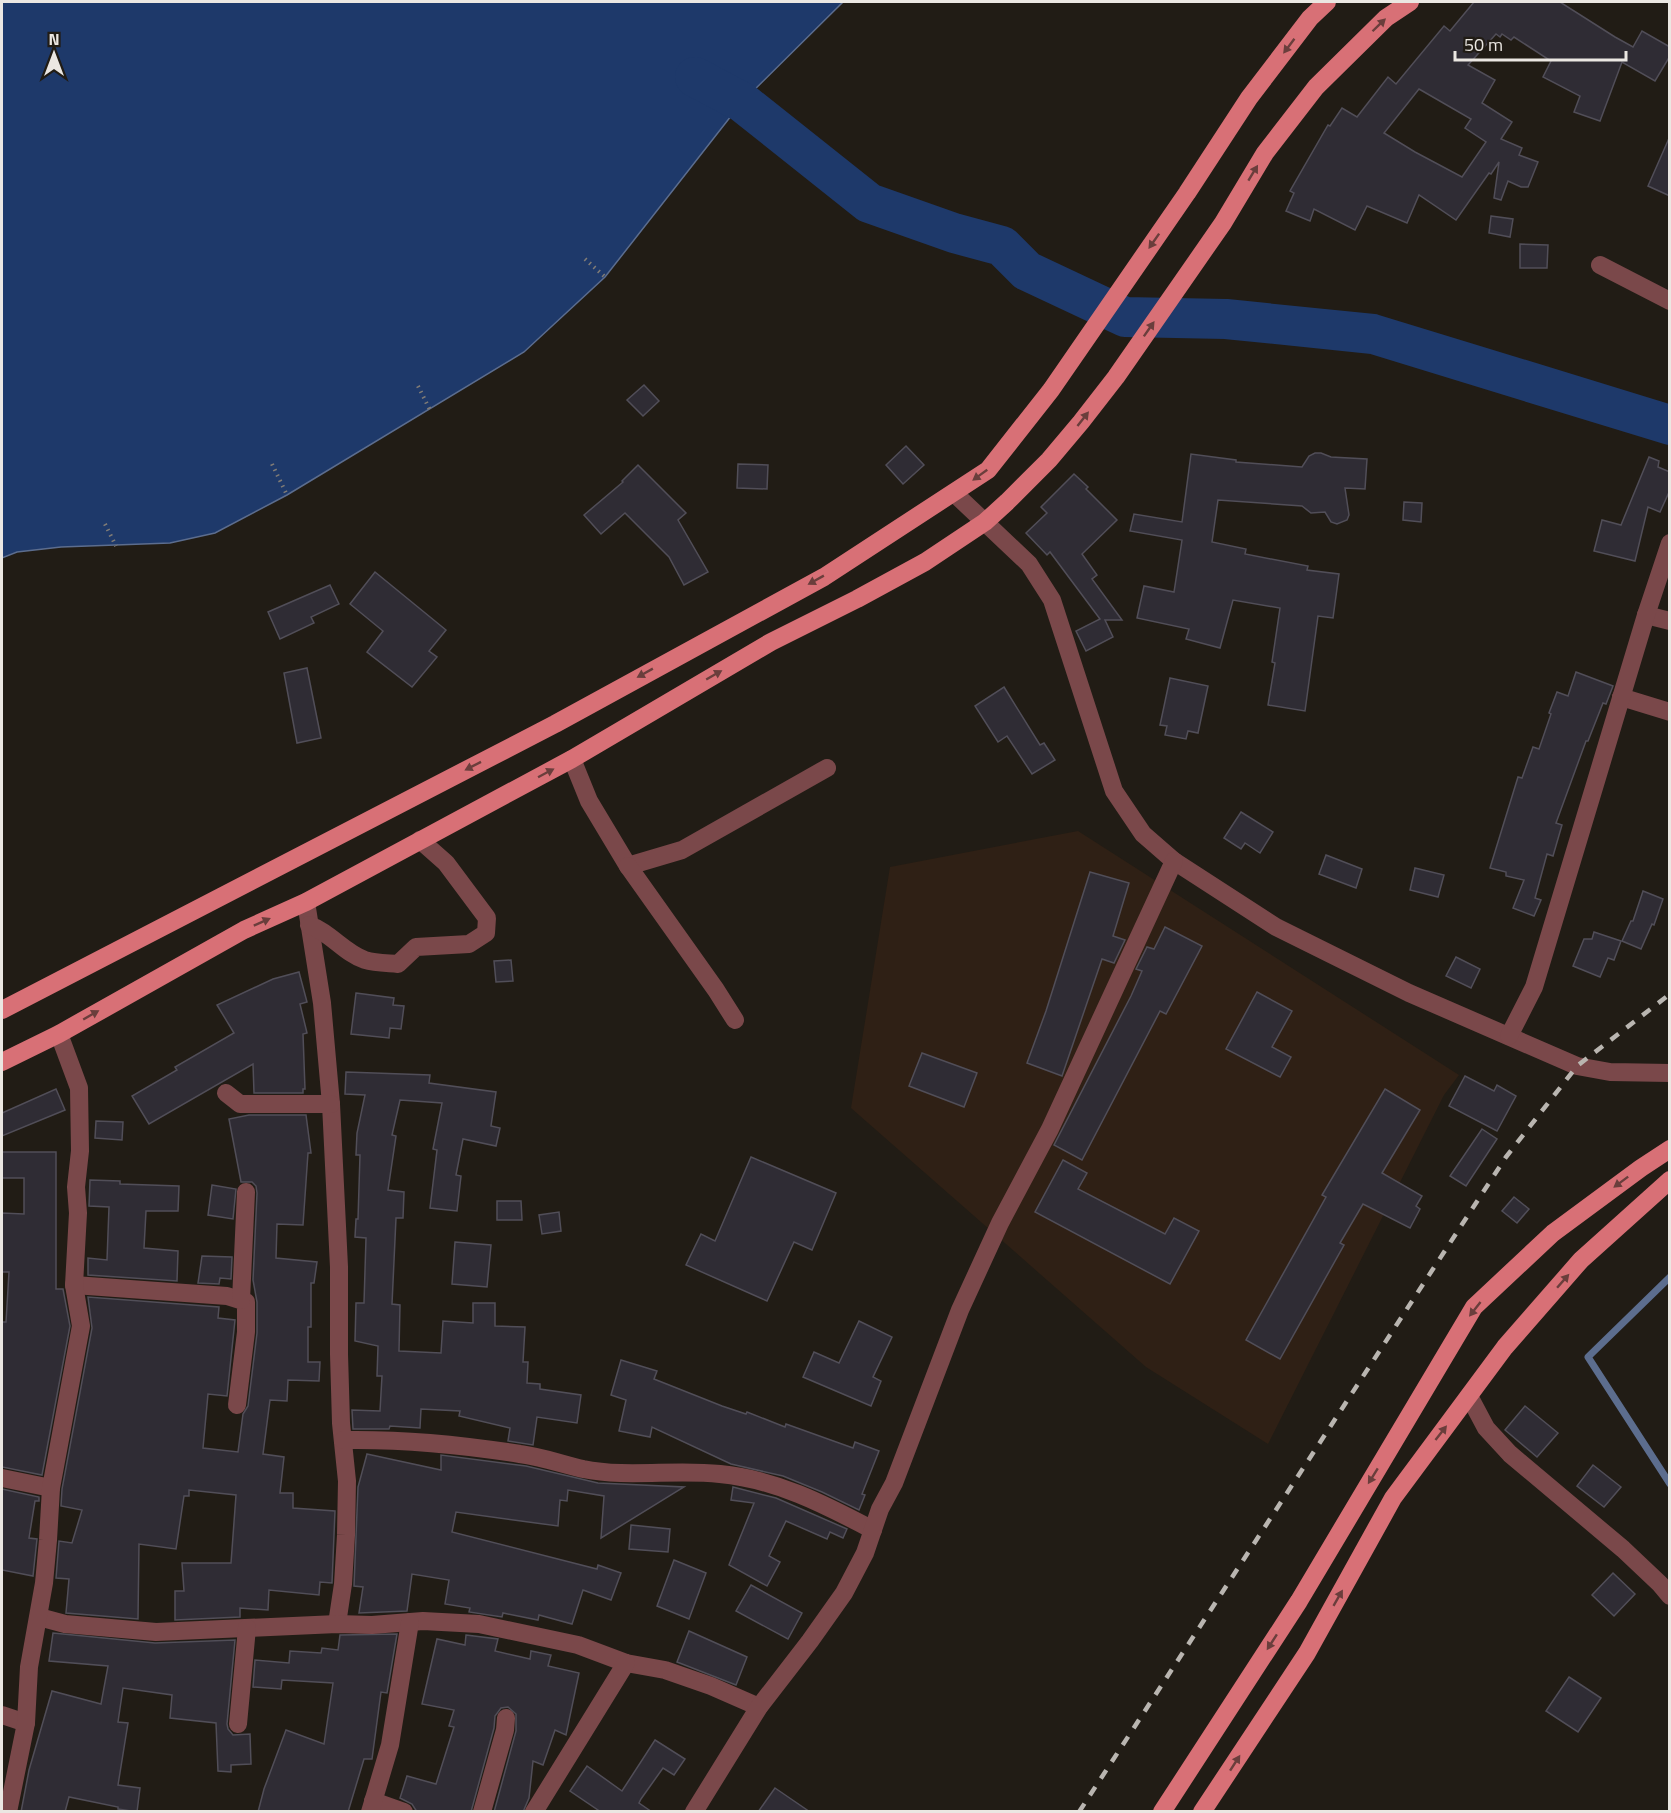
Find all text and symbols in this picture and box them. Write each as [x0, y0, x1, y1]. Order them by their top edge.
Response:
one-way arrow [1372, 18, 1386, 32]
north arrow [24, 24, 84, 84]
scale bar [1455, 24, 1626, 62]
text: N [48, 27, 60, 51]
text: 50 m [1464, 31, 1503, 58]
one-way arrow [1283, 38, 1295, 53]
one-way arrow [1248, 164, 1258, 181]
one-way arrow [1148, 233, 1160, 249]
one-way arrow [1143, 321, 1155, 337]
one-way arrow [1077, 411, 1090, 427]
one-way arrow [972, 469, 988, 481]
one-way arrow [808, 575, 824, 586]
one-way arrow [636, 668, 653, 678]
one-way arrow [706, 669, 722, 680]
one-way arrow [464, 760, 482, 770]
one-way arrow [538, 768, 555, 778]
one-way arrow [253, 917, 270, 926]
one-way arrow [83, 1010, 99, 1021]
one-way arrow [1614, 1176, 1630, 1188]
one-way arrow [1556, 1274, 1569, 1289]
one-way arrow [1469, 1302, 1481, 1317]
one-way arrow [1435, 1425, 1447, 1440]
one-way arrow [1368, 1468, 1379, 1484]
one-way arrow [1333, 1590, 1344, 1606]
one-way arrow [1266, 1634, 1278, 1650]
one-way arrow [1229, 1754, 1240, 1771]

